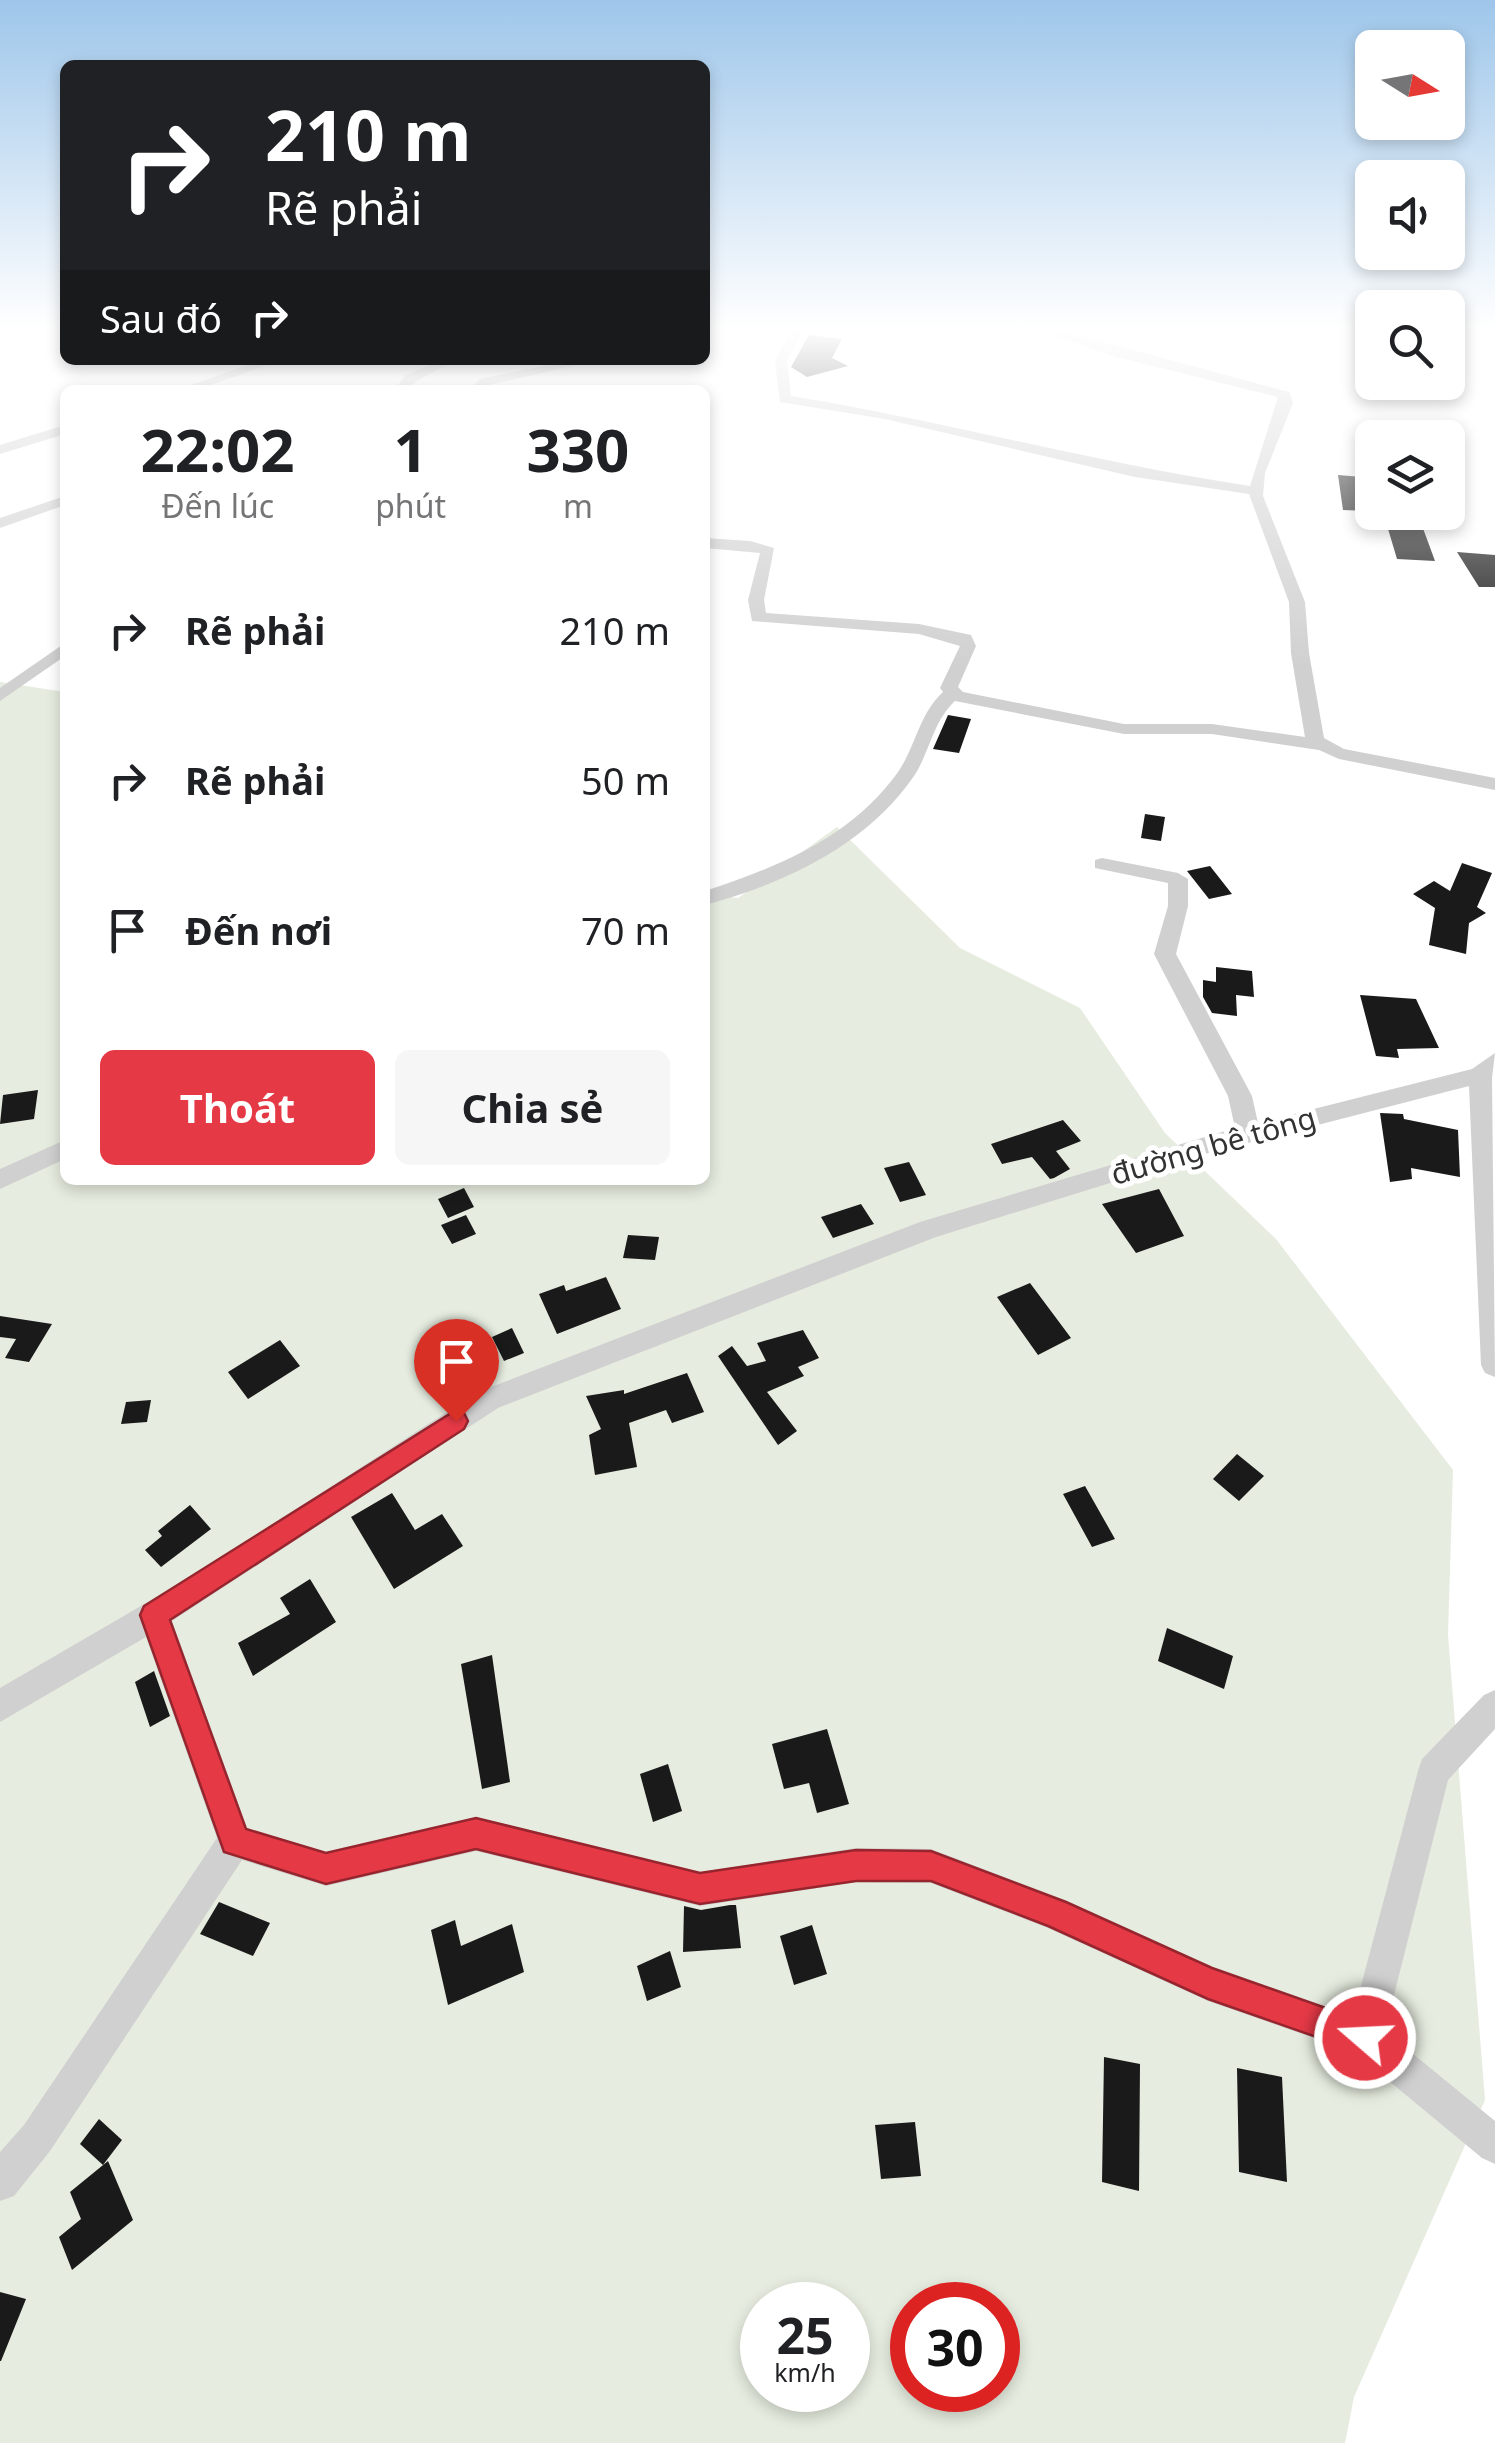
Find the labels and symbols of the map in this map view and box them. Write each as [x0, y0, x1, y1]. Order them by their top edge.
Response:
north arrow [1355, 30, 1465, 140]
street label: đường bê tông [1106, 1096, 1320, 1194]
pin [414, 1319, 499, 1422]
position arrow [1313, 1986, 1417, 2090]
speed limit sign: 30 [890, 2282, 1020, 2412]

